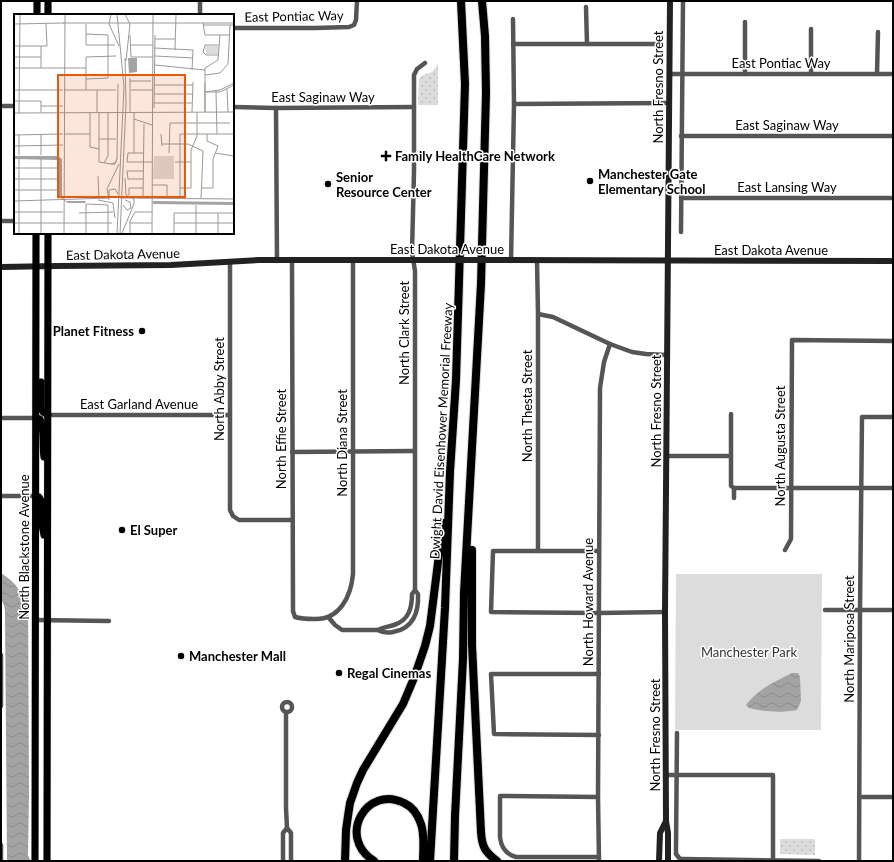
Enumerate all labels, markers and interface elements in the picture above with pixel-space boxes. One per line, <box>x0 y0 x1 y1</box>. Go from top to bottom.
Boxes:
street label: East Pontiac Way <box>244 7 344 25</box>
inset map <box>14 14 234 234</box>
street label: North Fresno Street <box>650 30 666 144</box>
street label: East Pontiac Way <box>731 55 831 71</box>
street label: East Saginaw Way <box>271 89 375 105</box>
street label: East Saginaw Way <box>735 117 839 133</box>
place label: Family HealthCare Network <box>395 148 555 164</box>
marker: Family HealthCare Network <box>380 150 392 162</box>
place label: Manchester Gate Elementary School <box>598 166 706 197</box>
place label: Senior Resource Center <box>336 169 432 200</box>
marker: Manchester Gate Elementary School <box>585 176 595 186</box>
marker: Senior Resource Center <box>323 179 333 189</box>
street label: East Lansing Way <box>737 179 837 195</box>
street label: East Dakota Avenue <box>390 241 504 257</box>
street label: East Dakota Avenue <box>714 242 828 258</box>
street label: East Dakota Avenue <box>66 245 180 263</box>
street label: North Clark Street <box>396 281 412 385</box>
street label: Dwight David Eisenhower Memorial Freeway <box>426 302 456 560</box>
place label: Planet Fitness <box>53 323 134 339</box>
marker: Planet Fitness <box>137 326 147 336</box>
street label: North Abby Street <box>211 337 227 441</box>
street label: North Thesta Street <box>519 349 535 462</box>
street label: North Fresno Street <box>648 354 664 468</box>
street label: North Augusta Street <box>772 385 788 506</box>
street label: North Effie Street <box>273 389 289 489</box>
street label: North Diana Street <box>334 389 350 497</box>
street label: East Garland Avenue <box>80 396 198 412</box>
street label: North Blackstone Avenue <box>16 474 32 620</box>
place label: El Super <box>130 522 178 538</box>
marker: El Super <box>117 525 127 535</box>
street label: North Howard Avenue <box>580 538 596 666</box>
street label: North Mariposa Street <box>841 575 857 703</box>
park label: Manchester Park <box>701 644 797 660</box>
place label: Manchester Mall <box>189 648 286 664</box>
marker: Manchester Mall <box>176 651 186 661</box>
place label: Regal Cinemas <box>347 665 431 681</box>
marker: Regal Cinemas <box>334 668 344 678</box>
street label: North Fresno Street <box>647 678 663 792</box>

